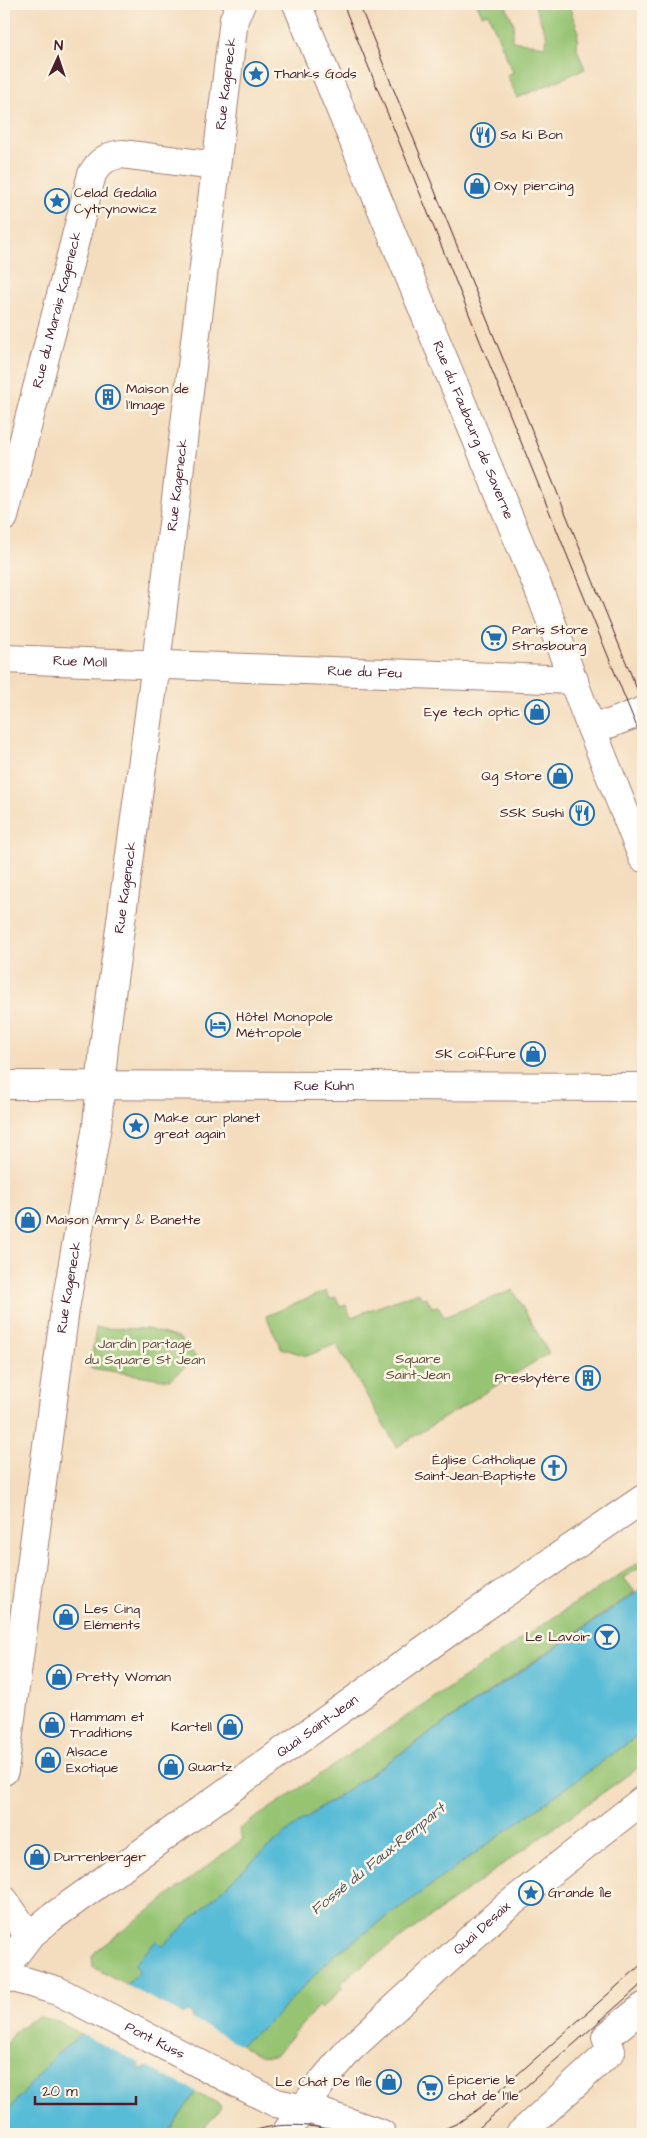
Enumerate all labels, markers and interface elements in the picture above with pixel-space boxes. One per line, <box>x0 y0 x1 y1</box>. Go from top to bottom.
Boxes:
north arrow <box>32 32 82 82</box>
text: N <box>54 36 64 56</box>
street label: Rue Kageneck <box>211 36 242 131</box>
place icon: Thanks Gods <box>243 61 269 87</box>
place label: Thanks Gods <box>274 64 357 84</box>
restaurant icon: Sa Ki Bon <box>470 122 496 148</box>
place label: Sa Ki Bon <box>500 125 563 145</box>
shop icon: Oxy piercing <box>464 173 490 199</box>
place label: Oxy piercing <box>494 176 574 196</box>
place label: Celad Gedalia Cytrynowicz <box>74 183 157 219</box>
place icon: Celad Gedalia Cytrynowicz <box>44 188 70 214</box>
street label: Rue du Marais Kageneck <box>27 229 87 390</box>
street label: Rue du Faubourg de Saverne <box>427 338 519 523</box>
place label: Maison de l'Image <box>126 379 190 415</box>
building icon: Maison de l'Image <box>95 384 121 410</box>
street label: Rue Kageneck <box>162 437 193 532</box>
place label: Paris Store Strasbourg <box>512 620 589 656</box>
supermarket icon: Paris Store Strasbourg <box>481 625 507 651</box>
street label: Rue Moll <box>53 651 107 673</box>
street label: Rue du Feu <box>327 661 402 684</box>
shop icon: Eye tech optic <box>524 699 550 725</box>
place label: Eye tech optic <box>424 702 520 722</box>
shop icon: Qg Store <box>547 763 573 789</box>
place label: Qg Store <box>481 766 542 786</box>
restaurant icon: SSK Sushi <box>569 800 595 826</box>
place label: SSK Sushi <box>500 803 564 823</box>
street label: Rue Kageneck <box>109 840 142 935</box>
place label: Hôtel Monopole Métropole <box>236 1007 334 1043</box>
hotel icon: Hôtel Monopole Métropole <box>205 1012 231 1038</box>
shop icon: SK coiffure <box>520 1041 546 1067</box>
place label: SK coiffure <box>435 1044 516 1064</box>
street label: Rue Kuhn <box>294 1076 354 1096</box>
place label: Make our planet great again <box>154 1108 260 1144</box>
place icon: Make our planet great again <box>123 1113 149 1139</box>
shop icon: Maison Amry & Banette <box>15 1207 41 1233</box>
place label: Maison Amry & Banette <box>46 1210 201 1230</box>
street label: Rue Kageneck <box>52 1240 87 1334</box>
park label: Jardin partagé du Square St Jean <box>85 1334 205 1370</box>
park label: Square Saint-Jean <box>386 1349 450 1385</box>
building icon: Presbytère <box>575 1365 601 1391</box>
place label: Presbytère <box>495 1368 570 1388</box>
place label: Église Catholique Saint-Jean-Baptiste <box>414 1450 536 1486</box>
church icon: Église Catholique Saint-Jean-Baptiste <box>541 1455 567 1481</box>
place label: Les Cinq Eléments <box>84 1599 140 1635</box>
shop icon: Les Cinq Eléments <box>53 1604 79 1630</box>
bar icon: Le Lavoir <box>594 1624 620 1650</box>
place label: Le Lavoir <box>525 1627 590 1647</box>
shop icon: Pretty Woman <box>46 1664 72 1690</box>
place label: Pretty Woman <box>76 1667 171 1687</box>
street label: Quai Saint-Jean <box>272 1690 362 1763</box>
place label: Hammam et Traditions <box>70 1707 145 1743</box>
shop icon: Hammam et Traditions <box>39 1712 65 1738</box>
shop icon: Kartell <box>217 1714 243 1740</box>
place label: Kartell <box>171 1717 212 1737</box>
place label: Alsace Exotique <box>66 1742 119 1778</box>
shop icon: Alsace Exotique <box>35 1747 61 1773</box>
shop icon: Quartz <box>158 1754 184 1780</box>
place label: Quartz <box>188 1757 233 1777</box>
water label: Fossé du Faux-Rempart <box>306 1797 451 1920</box>
shop icon: Durrenberger <box>24 1844 50 1870</box>
place label: Durrenberger <box>54 1847 146 1867</box>
place icon: Grande Île <box>518 1880 544 1906</box>
place label: Grande Île <box>548 1883 612 1903</box>
street label: Quai Desaix <box>449 1897 515 1960</box>
street label: Pont Kuss <box>121 2017 188 2064</box>
shop icon: Le Chat De l'Île <box>376 2069 402 2095</box>
place label: Épicerie le chat de l'Ile <box>448 2070 519 2106</box>
place label: Le Chat De l'Île <box>275 2072 372 2092</box>
scale bar <box>35 2073 136 2105</box>
supermarket icon: Épicerie le chat de l'Ile <box>417 2075 443 2101</box>
text: 20 m <box>42 2081 78 2102</box>

